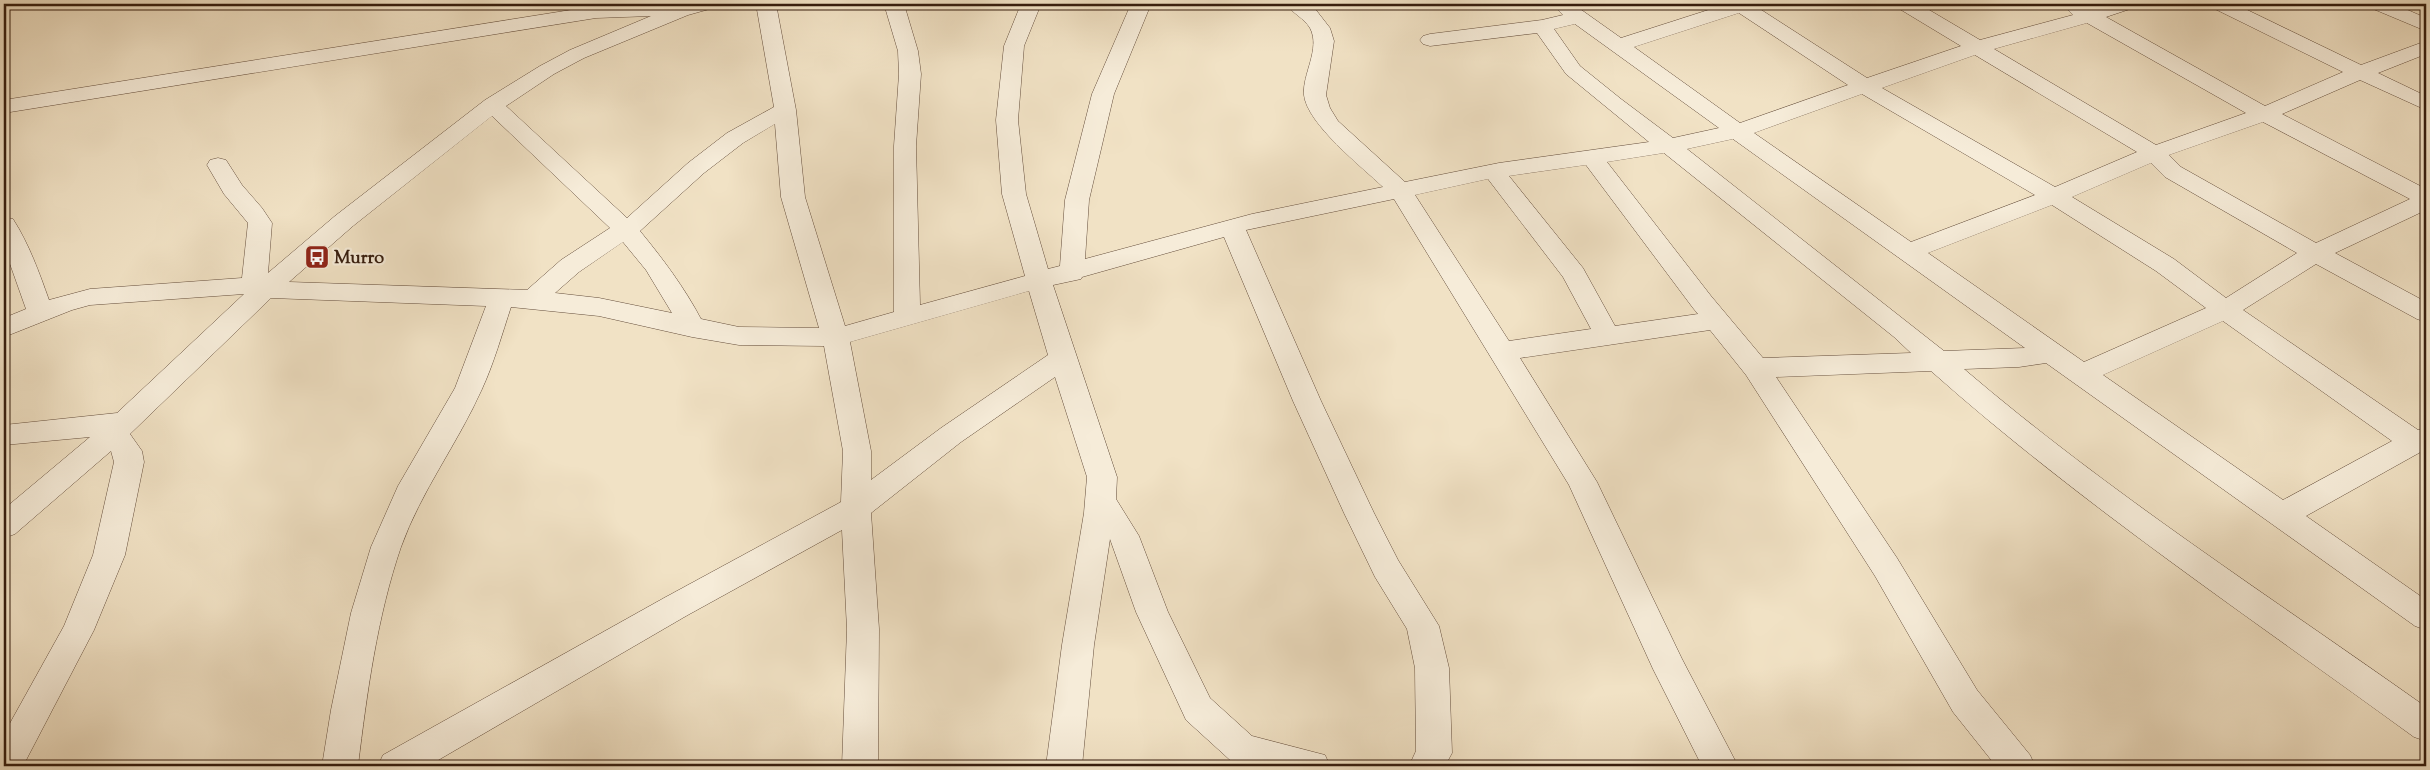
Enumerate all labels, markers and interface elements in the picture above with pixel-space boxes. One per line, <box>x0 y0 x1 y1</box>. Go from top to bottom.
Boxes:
bus stop icon: Murro <box>304 244 330 270</box>
place label: Murro <box>334 246 384 272</box>

